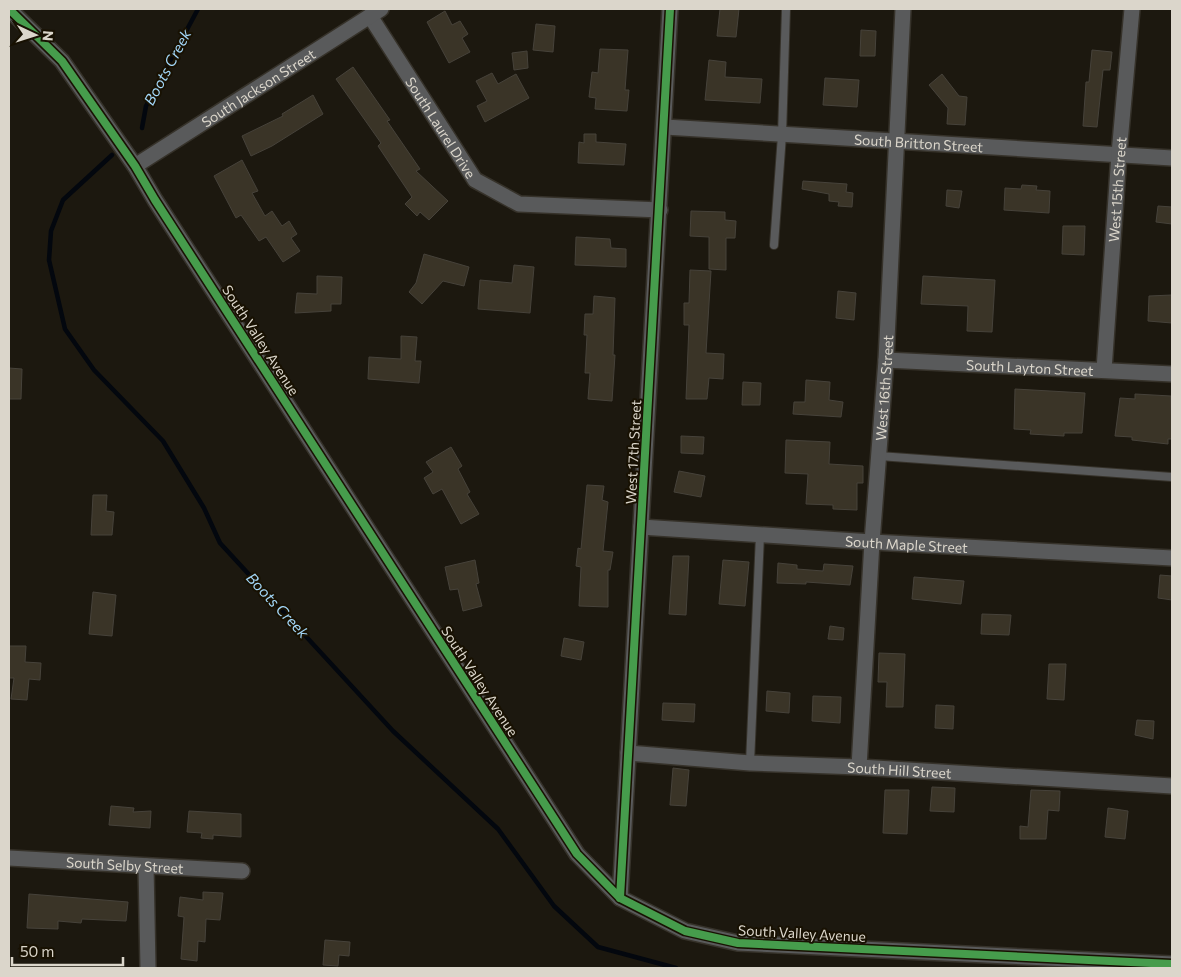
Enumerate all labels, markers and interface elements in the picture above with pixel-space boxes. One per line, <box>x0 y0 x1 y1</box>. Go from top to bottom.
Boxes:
north arrow <box>10 10 60 60</box>
water label: Boots Creek <box>140 25 195 108</box>
text: N <box>40 30 57 42</box>
street label: South Jackson Street <box>198 45 318 130</box>
street label: South Laurel Drive <box>402 73 480 181</box>
street label: South Britton Street <box>854 130 984 155</box>
street label: West 15th Street <box>1104 136 1129 243</box>
street label: South Valley Avenue <box>219 282 303 398</box>
street label: West 16th Street <box>871 334 896 441</box>
street label: South Layton Street <box>966 355 1094 379</box>
street label: West 17th Street <box>622 399 644 505</box>
street label: South Maple Street <box>845 532 969 556</box>
water label: Boots Creek <box>243 568 314 642</box>
street label: South Valley Avenue <box>438 623 522 739</box>
street label: South Hill Street <box>847 758 952 781</box>
street label: South Selby Street <box>66 853 184 876</box>
street label: South Valley Avenue <box>738 921 866 945</box>
scale bar <box>12 934 124 966</box>
text: 50 m <box>20 942 54 960</box>

